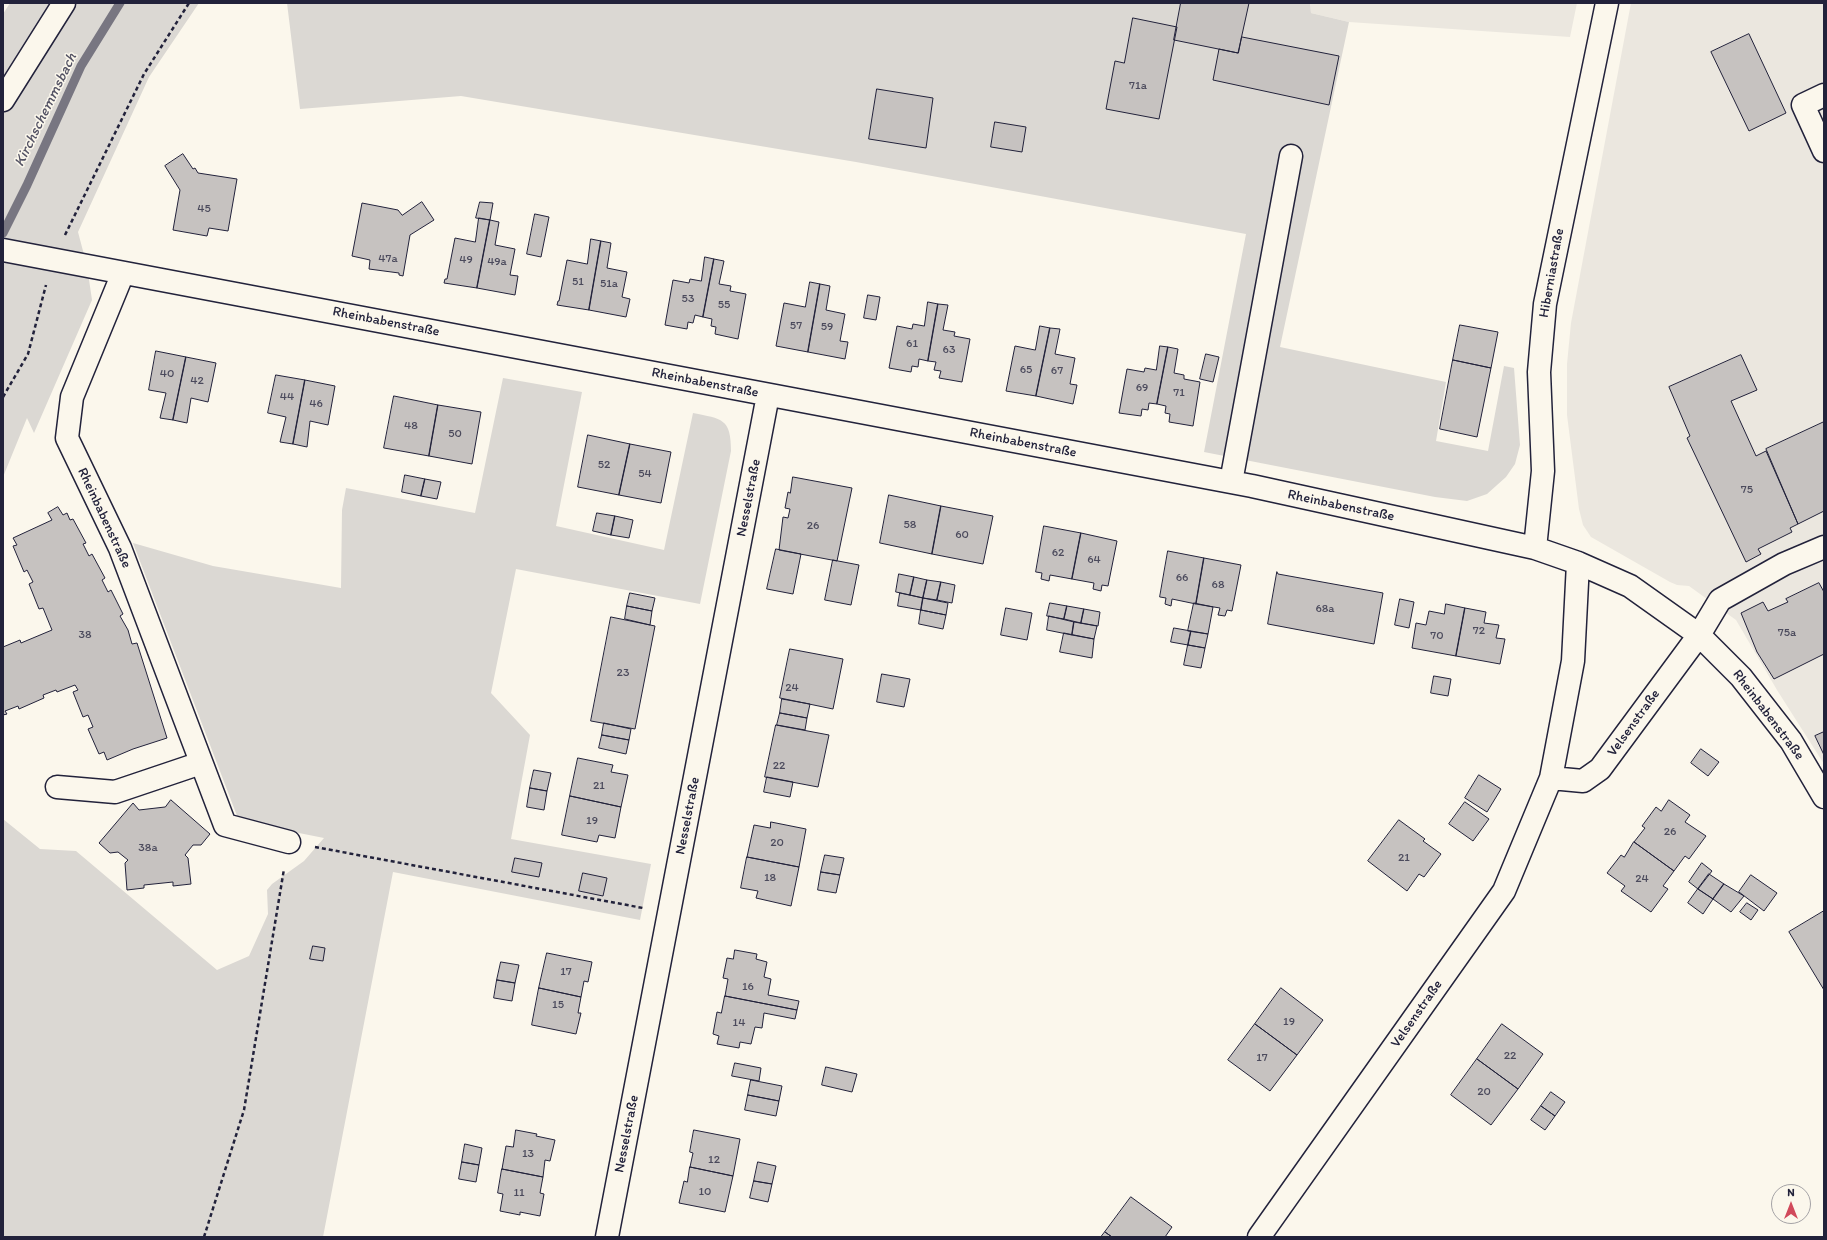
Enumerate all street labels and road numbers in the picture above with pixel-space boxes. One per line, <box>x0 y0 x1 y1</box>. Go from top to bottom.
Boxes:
street label: Hiberniastraße <box>1536 227 1568 319</box>
street label: Rheinbabenstraße <box>331 303 441 341</box>
street label: Rheinbabenstraße <box>650 364 760 402</box>
street label: Rheinbabenstraße <box>968 424 1078 462</box>
street label: Nesselstraße <box>733 458 765 538</box>
street label: Rheinbabenstraße <box>73 465 135 571</box>
street label: Rheinbabenstraße <box>1286 486 1396 526</box>
street label: Rheinbabenstraße <box>1729 667 1807 763</box>
street label: Velsenstraße <box>1604 686 1664 760</box>
street label: Nesselstraße <box>672 776 704 856</box>
street label: Velsenstraße <box>1388 977 1446 1051</box>
street label: Nesselstraße <box>611 1094 643 1174</box>

